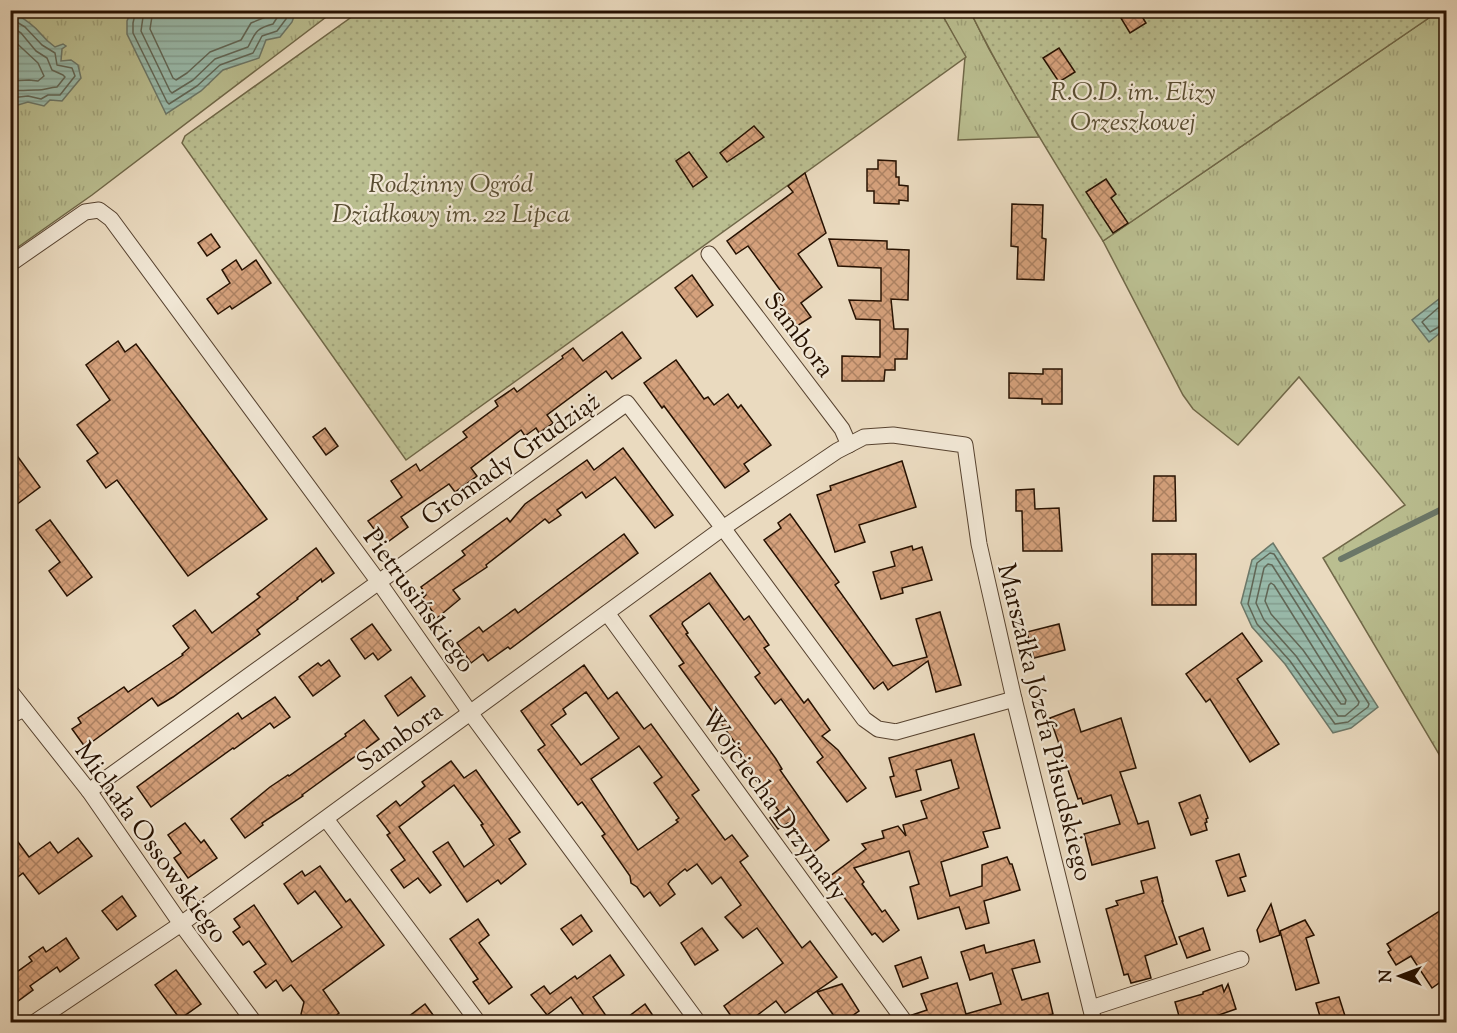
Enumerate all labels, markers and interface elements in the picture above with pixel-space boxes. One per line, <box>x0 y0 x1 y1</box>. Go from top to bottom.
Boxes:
park label: R.O.D. im. Elizy Orzeszkowej <box>1050 75 1216 142</box>
park label: Rodzinny Ogród Działkowy im. 22 Lipca <box>332 167 570 234</box>
street label: Sambora <box>753 285 843 386</box>
street label: Gromady Grudziąż <box>414 384 609 536</box>
street label: Pietrusińskiego <box>353 522 483 681</box>
street label: Marszałka Józefa Piłsudskiego <box>986 560 1101 885</box>
street label: Sambora <box>350 694 451 782</box>
street label: Wojciecha Drzymały <box>690 702 856 909</box>
street label: Michała Ossowskiego <box>64 735 236 952</box>
north arrow <box>1370 946 1430 1006</box>
text: N <box>1376 969 1399 982</box>

